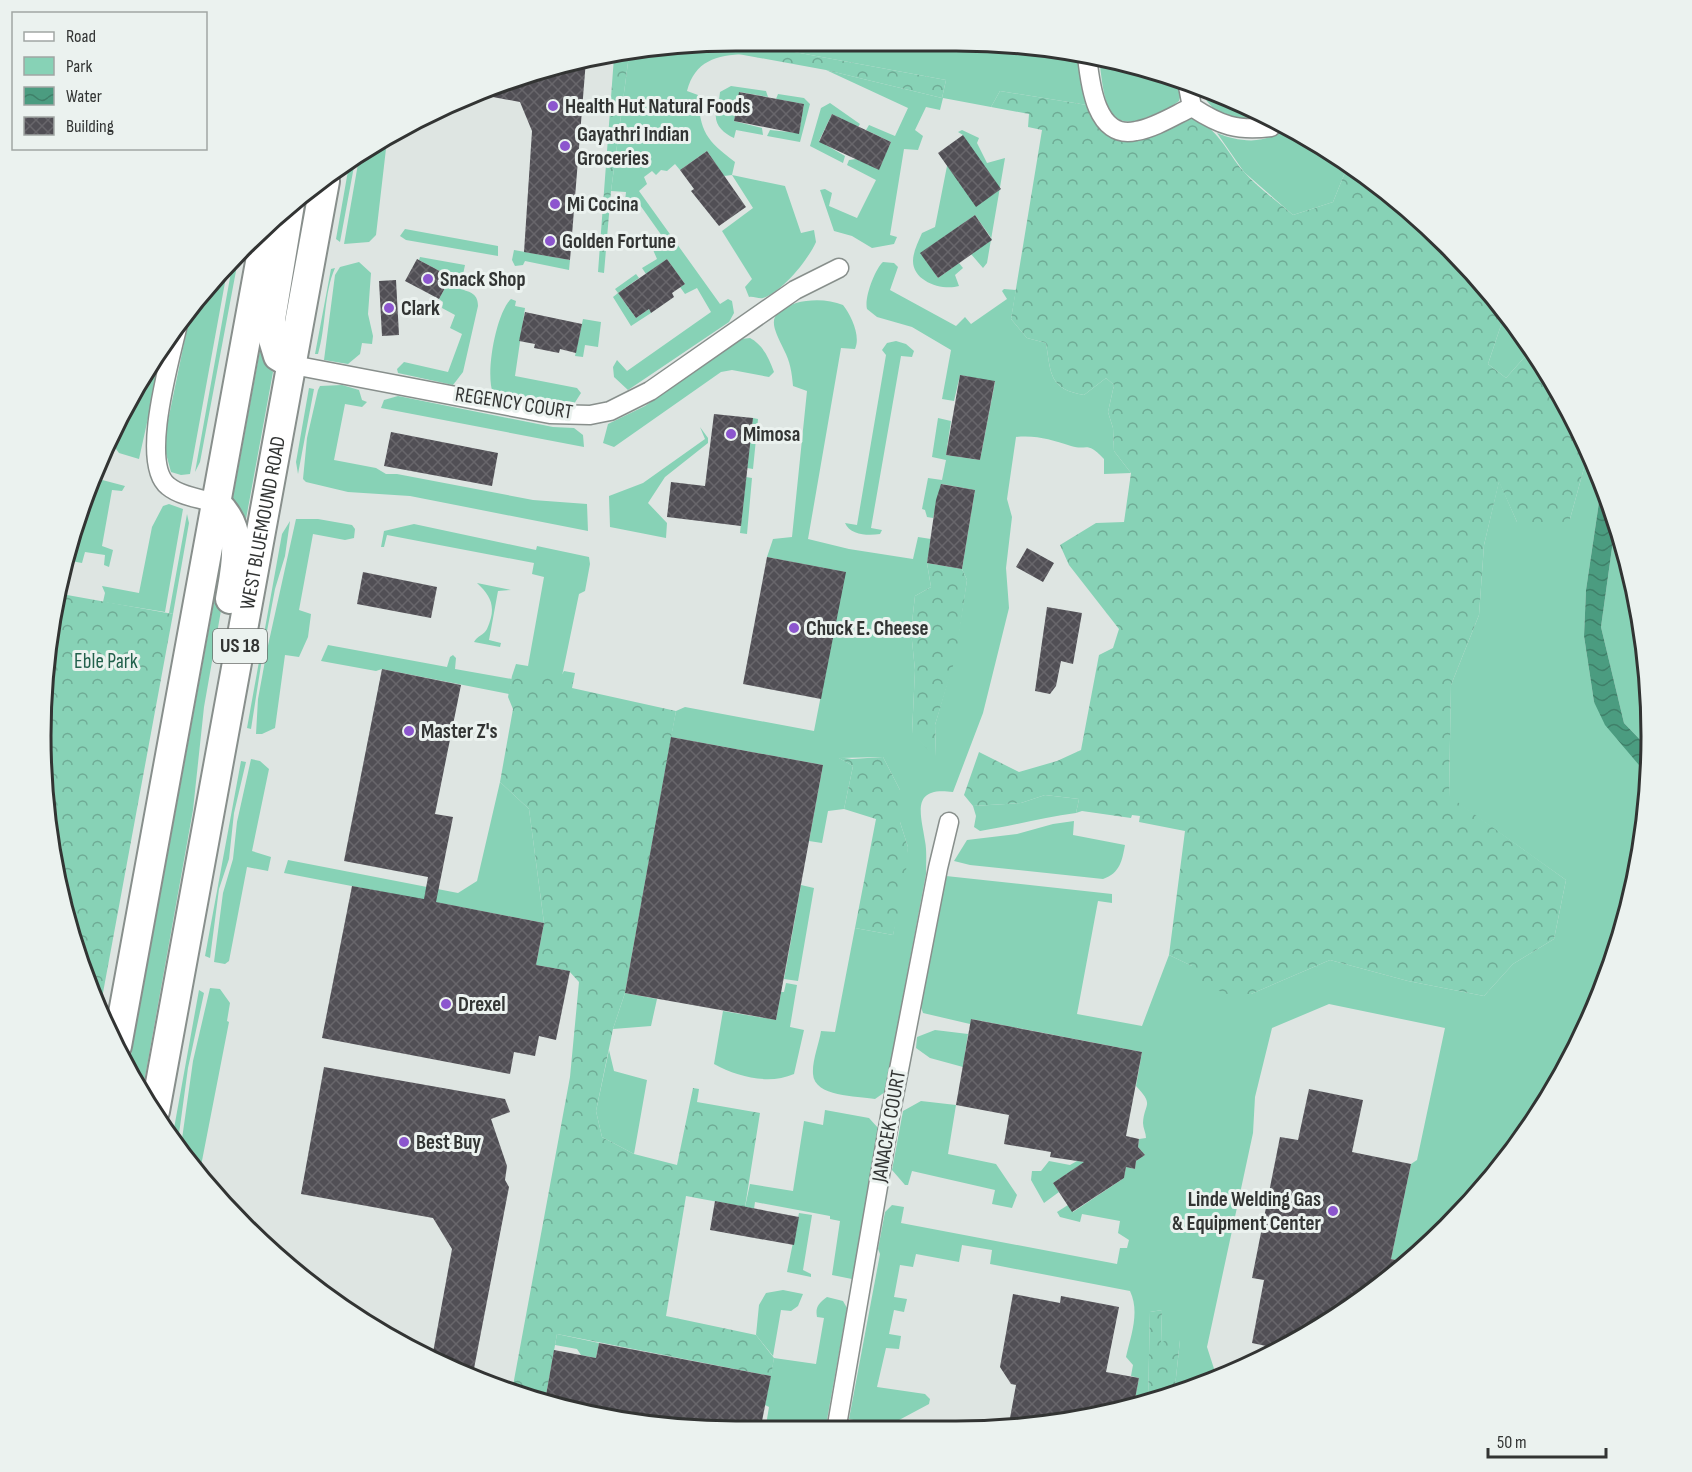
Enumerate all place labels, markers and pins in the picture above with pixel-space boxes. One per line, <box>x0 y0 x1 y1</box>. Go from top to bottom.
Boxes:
place label: Health Hut Natural Foods <box>565 94 750 119</box>
marker: Health Hut Natural Foods <box>546 99 560 113</box>
place label: Gayathri Indian Groceries <box>577 122 689 171</box>
marker: Gayathri Indian Groceries <box>558 139 572 153</box>
place label: Mi Cocina <box>567 192 639 217</box>
marker: Mi Cocina <box>548 197 562 211</box>
place label: Golden Fortune <box>562 229 676 254</box>
marker: Golden Fortune <box>543 234 557 248</box>
place label: Snack Shop <box>440 267 526 292</box>
marker: Snack Shop <box>421 272 435 286</box>
place label: Clark <box>401 296 440 321</box>
marker: Clark <box>382 301 396 315</box>
place label: Mimosa <box>743 422 800 447</box>
marker: Mimosa <box>724 427 738 441</box>
place label: Chuck E. Cheese <box>806 616 929 641</box>
marker: Chuck E. Cheese <box>787 621 801 635</box>
place label: Master Z's <box>421 719 498 744</box>
marker: Master Z's <box>402 724 416 738</box>
place label: Drexel <box>458 992 506 1017</box>
marker: Drexel <box>439 997 453 1011</box>
place label: Best Buy <box>416 1130 481 1155</box>
marker: Best Buy <box>397 1135 411 1149</box>
place label: Linde Welding Gas & Equipment Center <box>1172 1187 1321 1236</box>
marker: Linde Welding Gas & Equipment Center <box>1326 1204 1340 1218</box>

